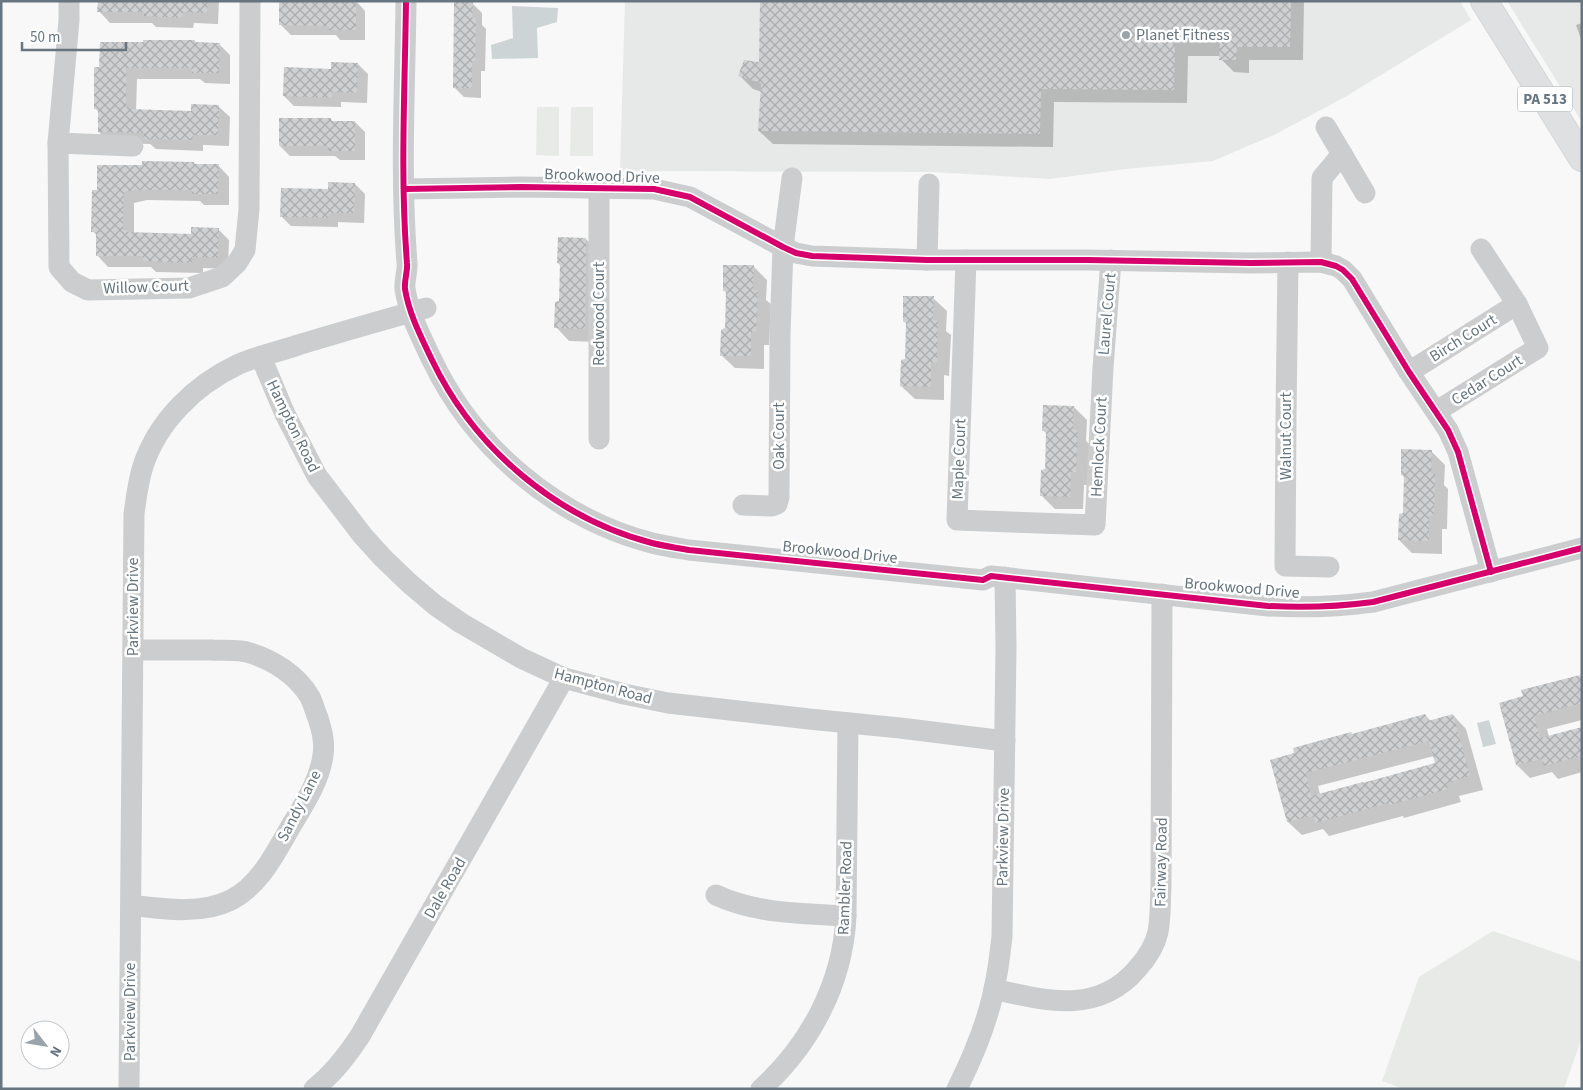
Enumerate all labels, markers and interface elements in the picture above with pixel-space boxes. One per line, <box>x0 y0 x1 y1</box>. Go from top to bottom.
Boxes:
scale bar <box>22 20 126 52</box>
place label: Planet Fitness <box>1136 24 1230 46</box>
text: 50 m <box>30 27 60 48</box>
marker: Planet Fitness <box>1120 29 1132 41</box>
road number: PA 513 <box>1518 86 1572 112</box>
street label: Brookwood Drive <box>544 163 660 189</box>
street label: Redwood Court <box>588 261 610 366</box>
street label: Laurel Court <box>1092 271 1122 356</box>
street label: Willow Court <box>103 274 190 299</box>
street label: Birch Court <box>1425 308 1501 367</box>
street label: Cedar Court <box>1447 349 1527 411</box>
street label: Hampton Road <box>261 376 325 476</box>
street label: Walnut Court <box>1275 391 1297 480</box>
street label: Hemlock Court <box>1085 396 1113 498</box>
street label: Oak Court <box>768 402 790 470</box>
street label: Maple Court <box>947 417 971 500</box>
street label: Brookwood Drive <box>781 535 899 569</box>
street label: Parkview Drive <box>122 558 144 656</box>
street label: Brookwood Drive <box>1183 572 1301 604</box>
street label: Hampton Road <box>552 662 654 710</box>
street label: Sandy Lane <box>272 766 326 845</box>
street label: Parkview Drive <box>991 787 1015 887</box>
street label: Fairway Road <box>1149 817 1173 907</box>
street label: Rambler Road <box>832 840 858 936</box>
street label: Dale Road <box>419 853 471 923</box>
street label: Parkview Drive <box>119 963 141 1061</box>
north arrow <box>20 1020 70 1070</box>
text: N <box>44 1042 66 1060</box>

